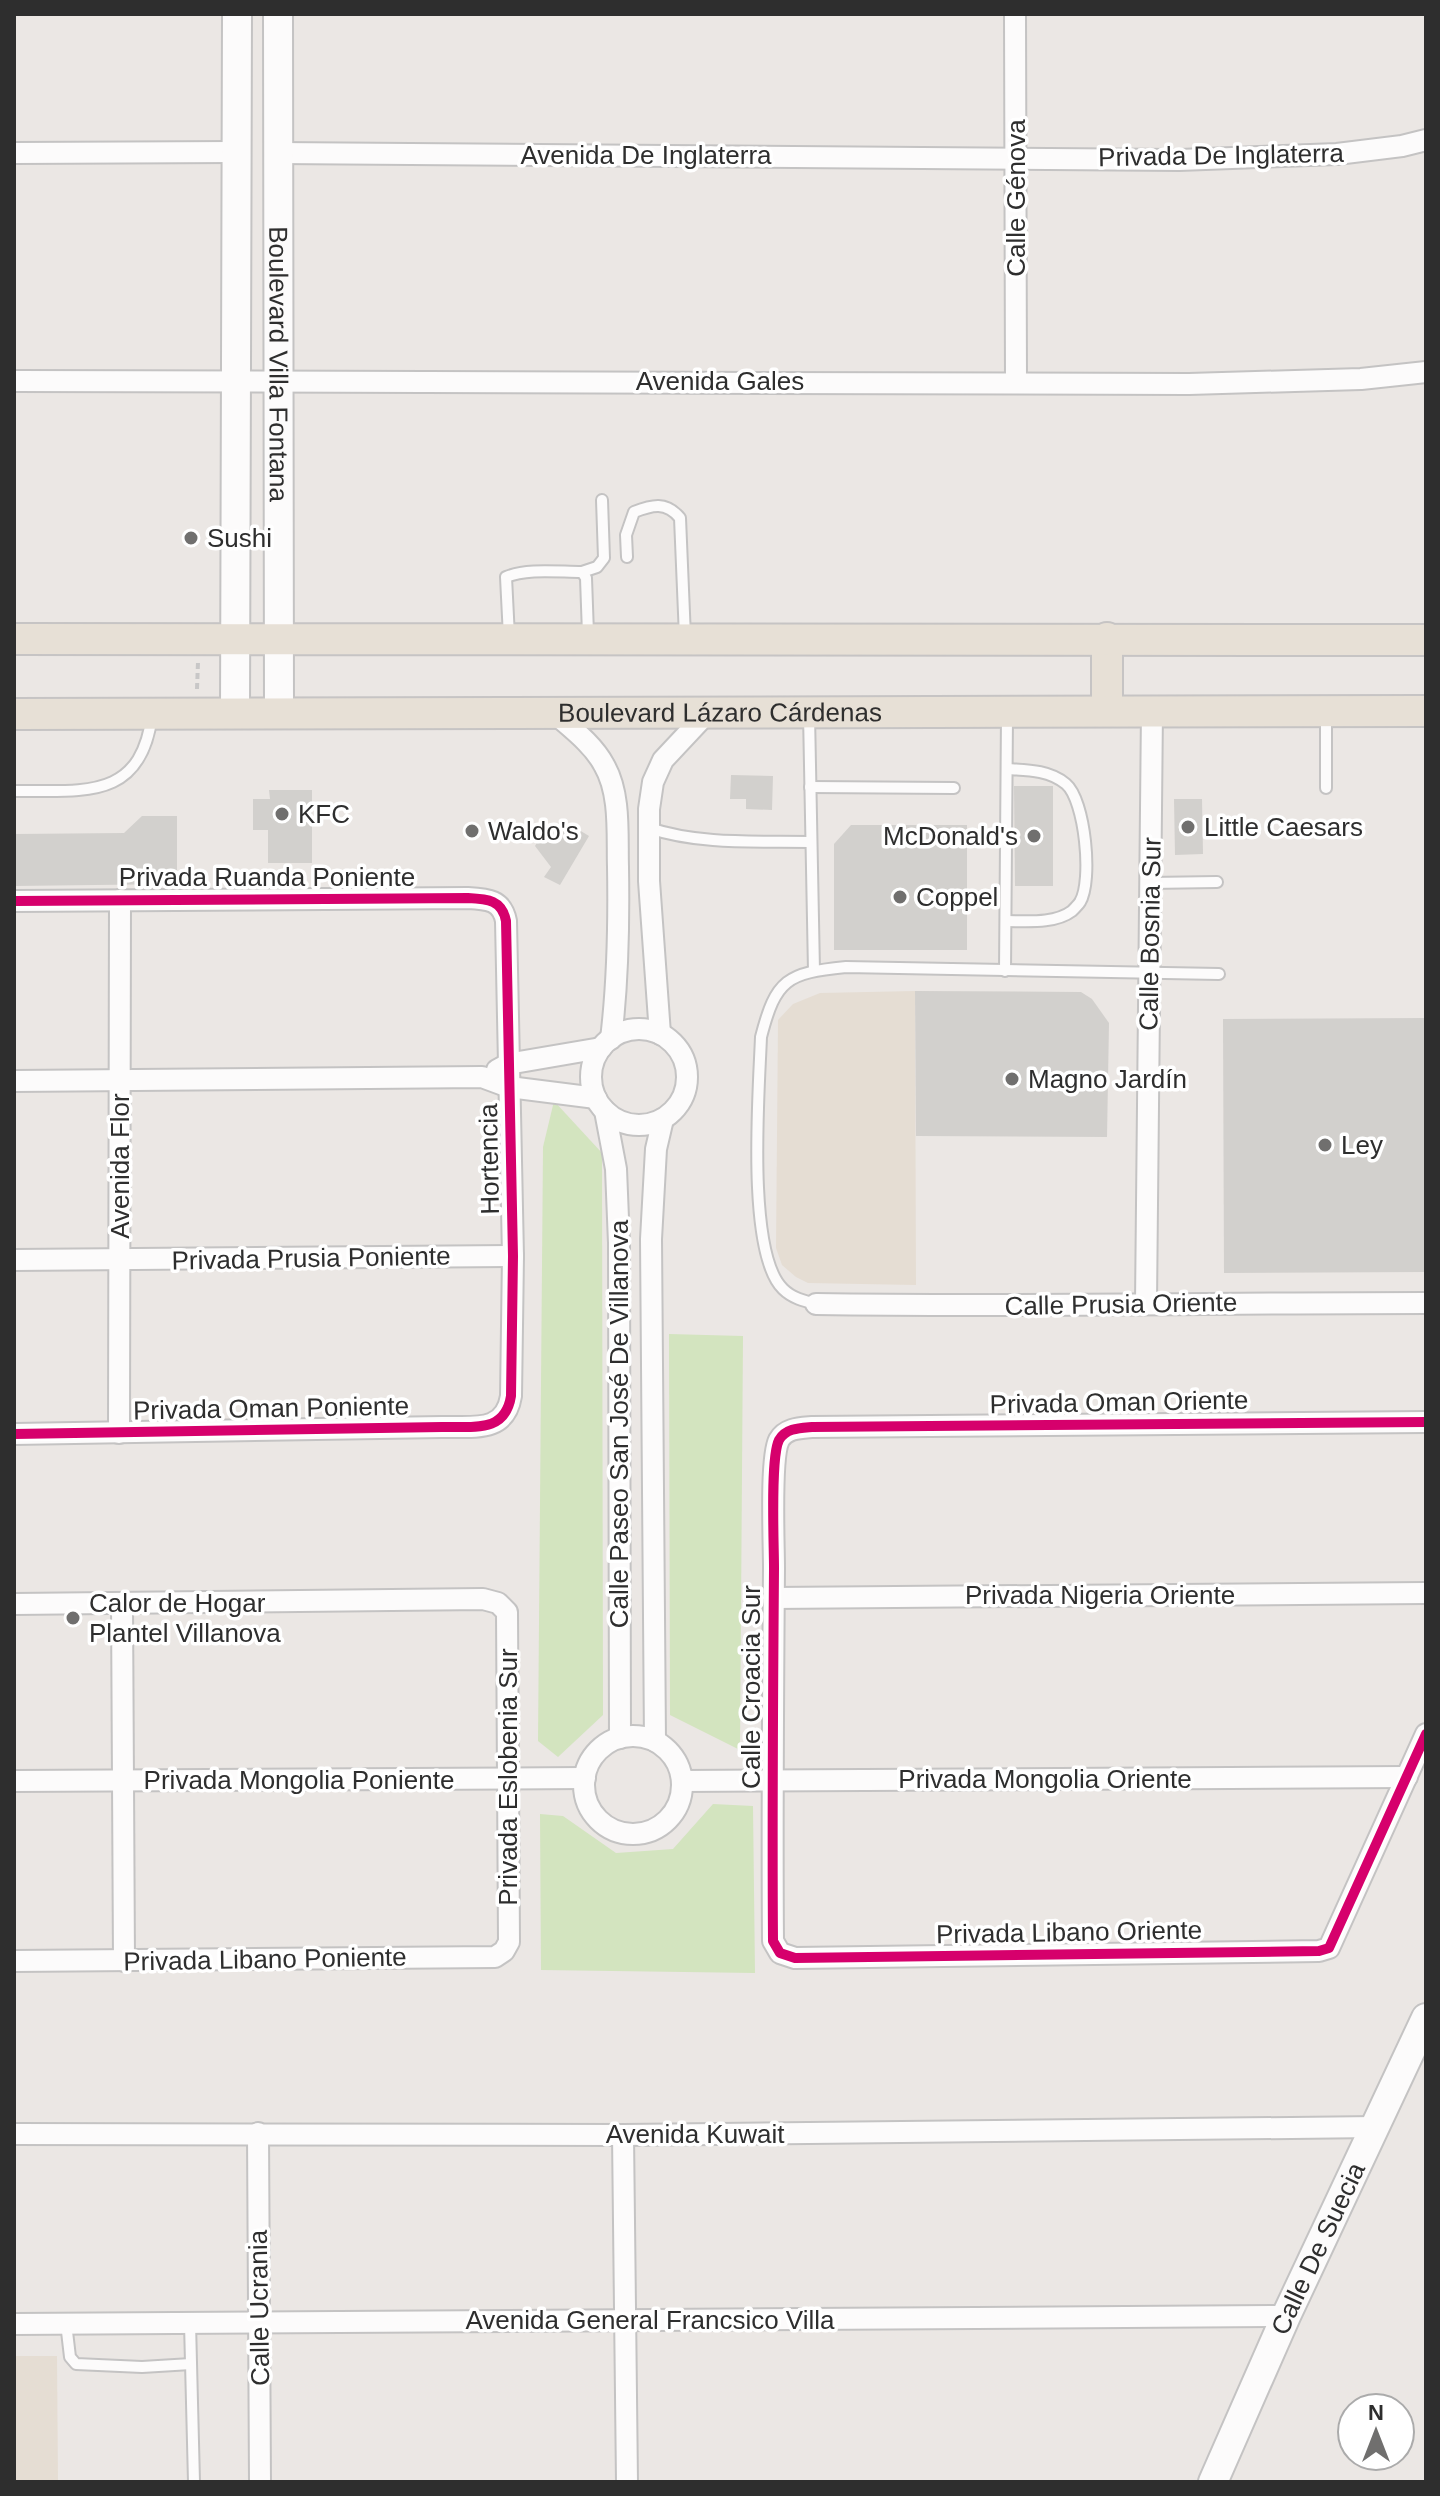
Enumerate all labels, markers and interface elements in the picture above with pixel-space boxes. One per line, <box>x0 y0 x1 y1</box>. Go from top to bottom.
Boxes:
street label: Calle Génova <box>1001 119 1031 277</box>
street label: Privada De Inglaterra <box>1098 138 1345 172</box>
street label: Avenida De Inglaterra <box>520 140 772 170</box>
street label: Boulevard Villa Fontana <box>263 226 294 502</box>
street label: Avenida Gales <box>636 366 804 396</box>
place label: Sushi <box>207 523 272 553</box>
marker: Sushi <box>182 529 200 547</box>
street label: Boulevard Lázaro Cárdenas <box>558 697 882 728</box>
place label: KFC <box>298 799 350 829</box>
marker: KFC <box>273 805 291 823</box>
place label: Little Caesars <box>1204 812 1363 842</box>
place label: Waldo's <box>488 816 579 846</box>
marker: Little Caesars <box>1179 818 1197 836</box>
place label: McDonald's <box>883 821 1018 851</box>
marker: Waldo's <box>463 822 481 840</box>
marker: McDonald's <box>1025 827 1043 845</box>
street label: Calle Bosnia Sur <box>1133 837 1167 1031</box>
street label: Privada Ruanda Poniente <box>119 862 415 892</box>
place label: Coppel <box>916 882 998 912</box>
marker: Coppel <box>891 888 909 906</box>
place label: Magno Jardín <box>1028 1064 1187 1094</box>
marker: Magno Jardín <box>1003 1070 1021 1088</box>
street label: Avenida Flor <box>105 1093 135 1239</box>
street label: Hortencia <box>473 1103 505 1215</box>
place label: Ley <box>1341 1130 1383 1160</box>
marker: Ley <box>1316 1136 1334 1154</box>
street label: Calle Paseo San José De Villanova <box>604 1219 634 1628</box>
street label: Privada Prusia Poniente <box>171 1241 451 1275</box>
street label: Calle Prusia Oriente <box>1004 1287 1238 1321</box>
street label: Privada Oman Oriente <box>989 1385 1249 1419</box>
street label: Privada Oman Poniente <box>133 1391 409 1425</box>
street label: Privada Nigeria Oriente <box>965 1580 1235 1610</box>
street label: Calle Croacia Sur <box>736 1585 766 1789</box>
place label: Calor de Hogar Plantel Villanova <box>89 1588 281 1648</box>
marker: Calor de Hogar Plantel Villanova <box>64 1609 82 1627</box>
street label: Privada Eslobenia Sur <box>493 1648 523 1906</box>
street label: Privada Mongolia Oriente <box>898 1764 1192 1794</box>
street label: Privada Mongolia Poniente <box>144 1765 454 1795</box>
street label: Privada Libano Oriente <box>936 1915 1202 1949</box>
street label: Privada Libano Poniente <box>123 1942 407 1976</box>
street label: Avenida Kuwait <box>606 2119 785 2149</box>
street label: Calle De Suecia <box>1265 2157 1371 2339</box>
street label: Calle Ucrania <box>243 2229 275 2386</box>
street label: Avenida General Francsico Villa <box>465 2305 835 2335</box>
north arrow <box>1336 2392 1416 2472</box>
text: N <box>1368 2400 1384 2425</box>

